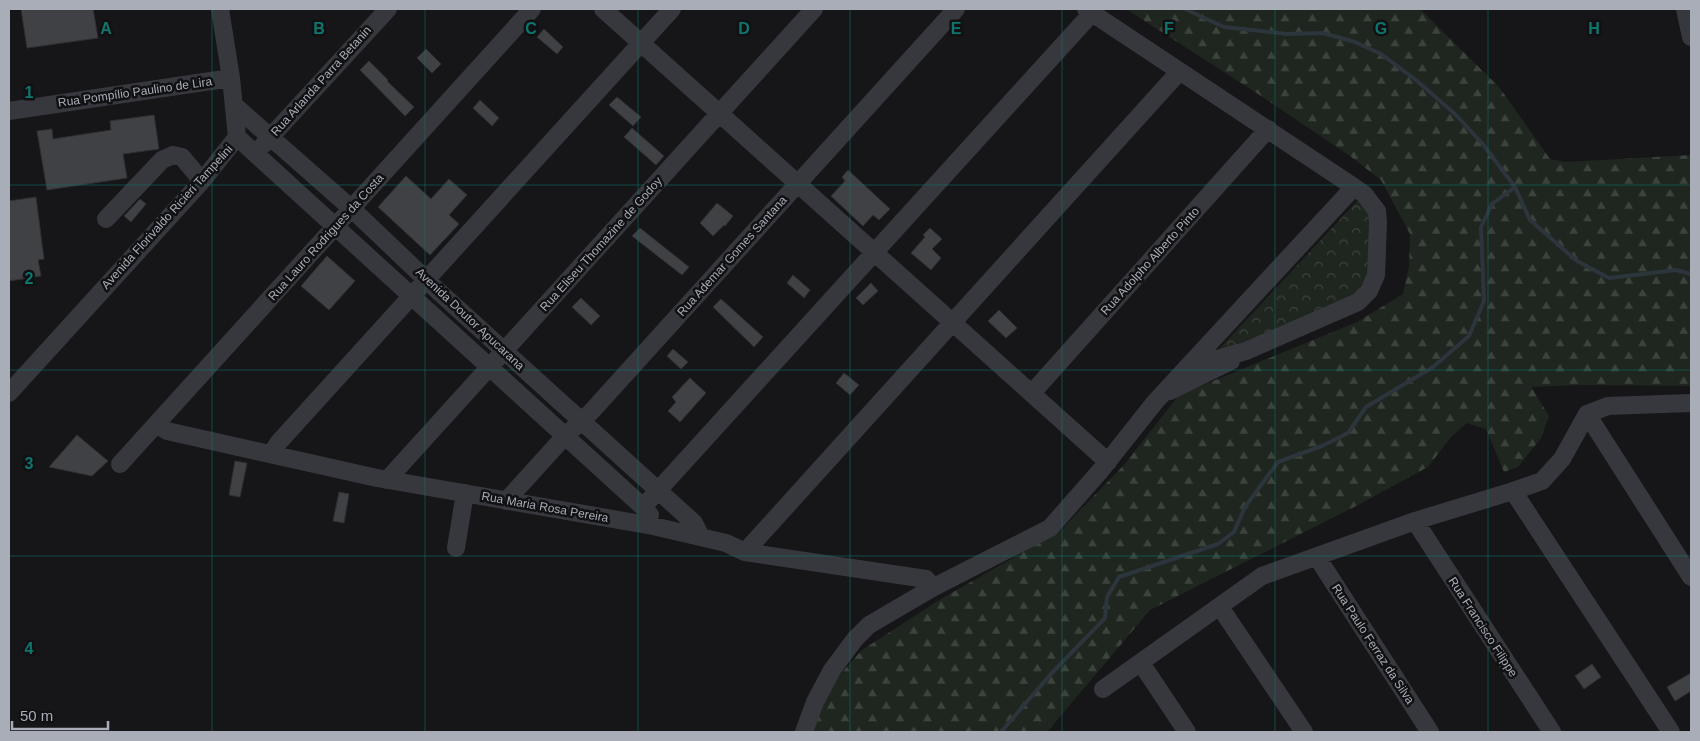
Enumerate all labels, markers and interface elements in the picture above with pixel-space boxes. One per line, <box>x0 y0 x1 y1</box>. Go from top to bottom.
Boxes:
text: A <box>100 20 112 37</box>
text: C <box>525 20 537 37</box>
text: D <box>738 20 750 37</box>
text: E <box>951 20 962 37</box>
text: F <box>1164 20 1174 37</box>
text: G <box>1375 20 1387 37</box>
text: H <box>1588 20 1600 37</box>
street label: Rua Arlanda Parra Betanin <box>268 23 374 139</box>
street label: Rua Pompílio Paulino de Lira <box>57 74 213 110</box>
text: 1 <box>25 84 34 101</box>
street label: Avenida Florivaldo Ricieri Tampelini <box>99 142 235 292</box>
street label: Rua Lauro Rodrigues da Costa <box>265 171 387 303</box>
street label: Rua Eliseu Thomazine de Godoy <box>537 174 665 314</box>
street label: Rua Ademar Gomes Santana <box>674 193 790 319</box>
street label: Rua Adolpho Alberto Pinto <box>1098 204 1202 318</box>
street label: Avenida Doutor Apucarana <box>413 265 527 373</box>
text: 2 <box>25 270 34 287</box>
text: 3 <box>25 455 34 472</box>
street label: Rua Maria Rosa Pereira <box>480 489 610 525</box>
street label: Rua Francisco Filippe <box>1446 575 1521 680</box>
street label: Rua Paulo Ferraz da Silva <box>1329 581 1417 707</box>
text: 4 <box>25 640 34 657</box>
scale bar <box>12 698 109 730</box>
text: 50 m <box>20 707 53 724</box>

